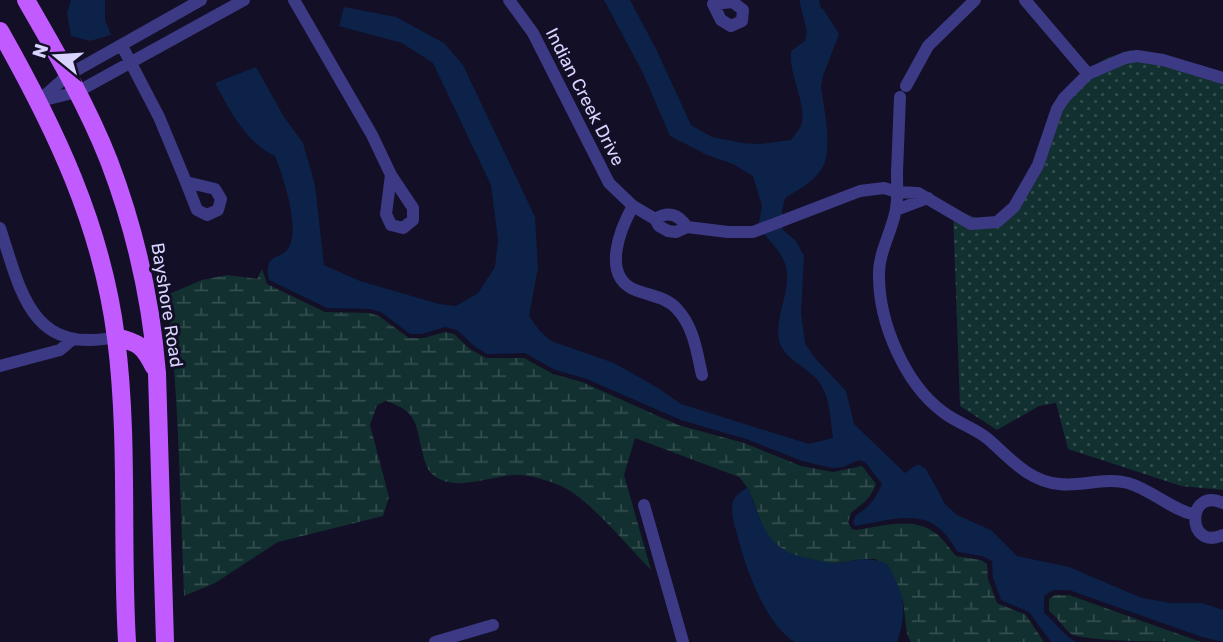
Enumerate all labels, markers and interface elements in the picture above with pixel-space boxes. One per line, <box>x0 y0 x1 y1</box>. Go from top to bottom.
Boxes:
north arrow <box>21 21 91 91</box>
street label: Indian Creek Drive <box>541 24 629 170</box>
text: N <box>27 41 53 61</box>
street label: Bayshore Road <box>146 241 188 369</box>

